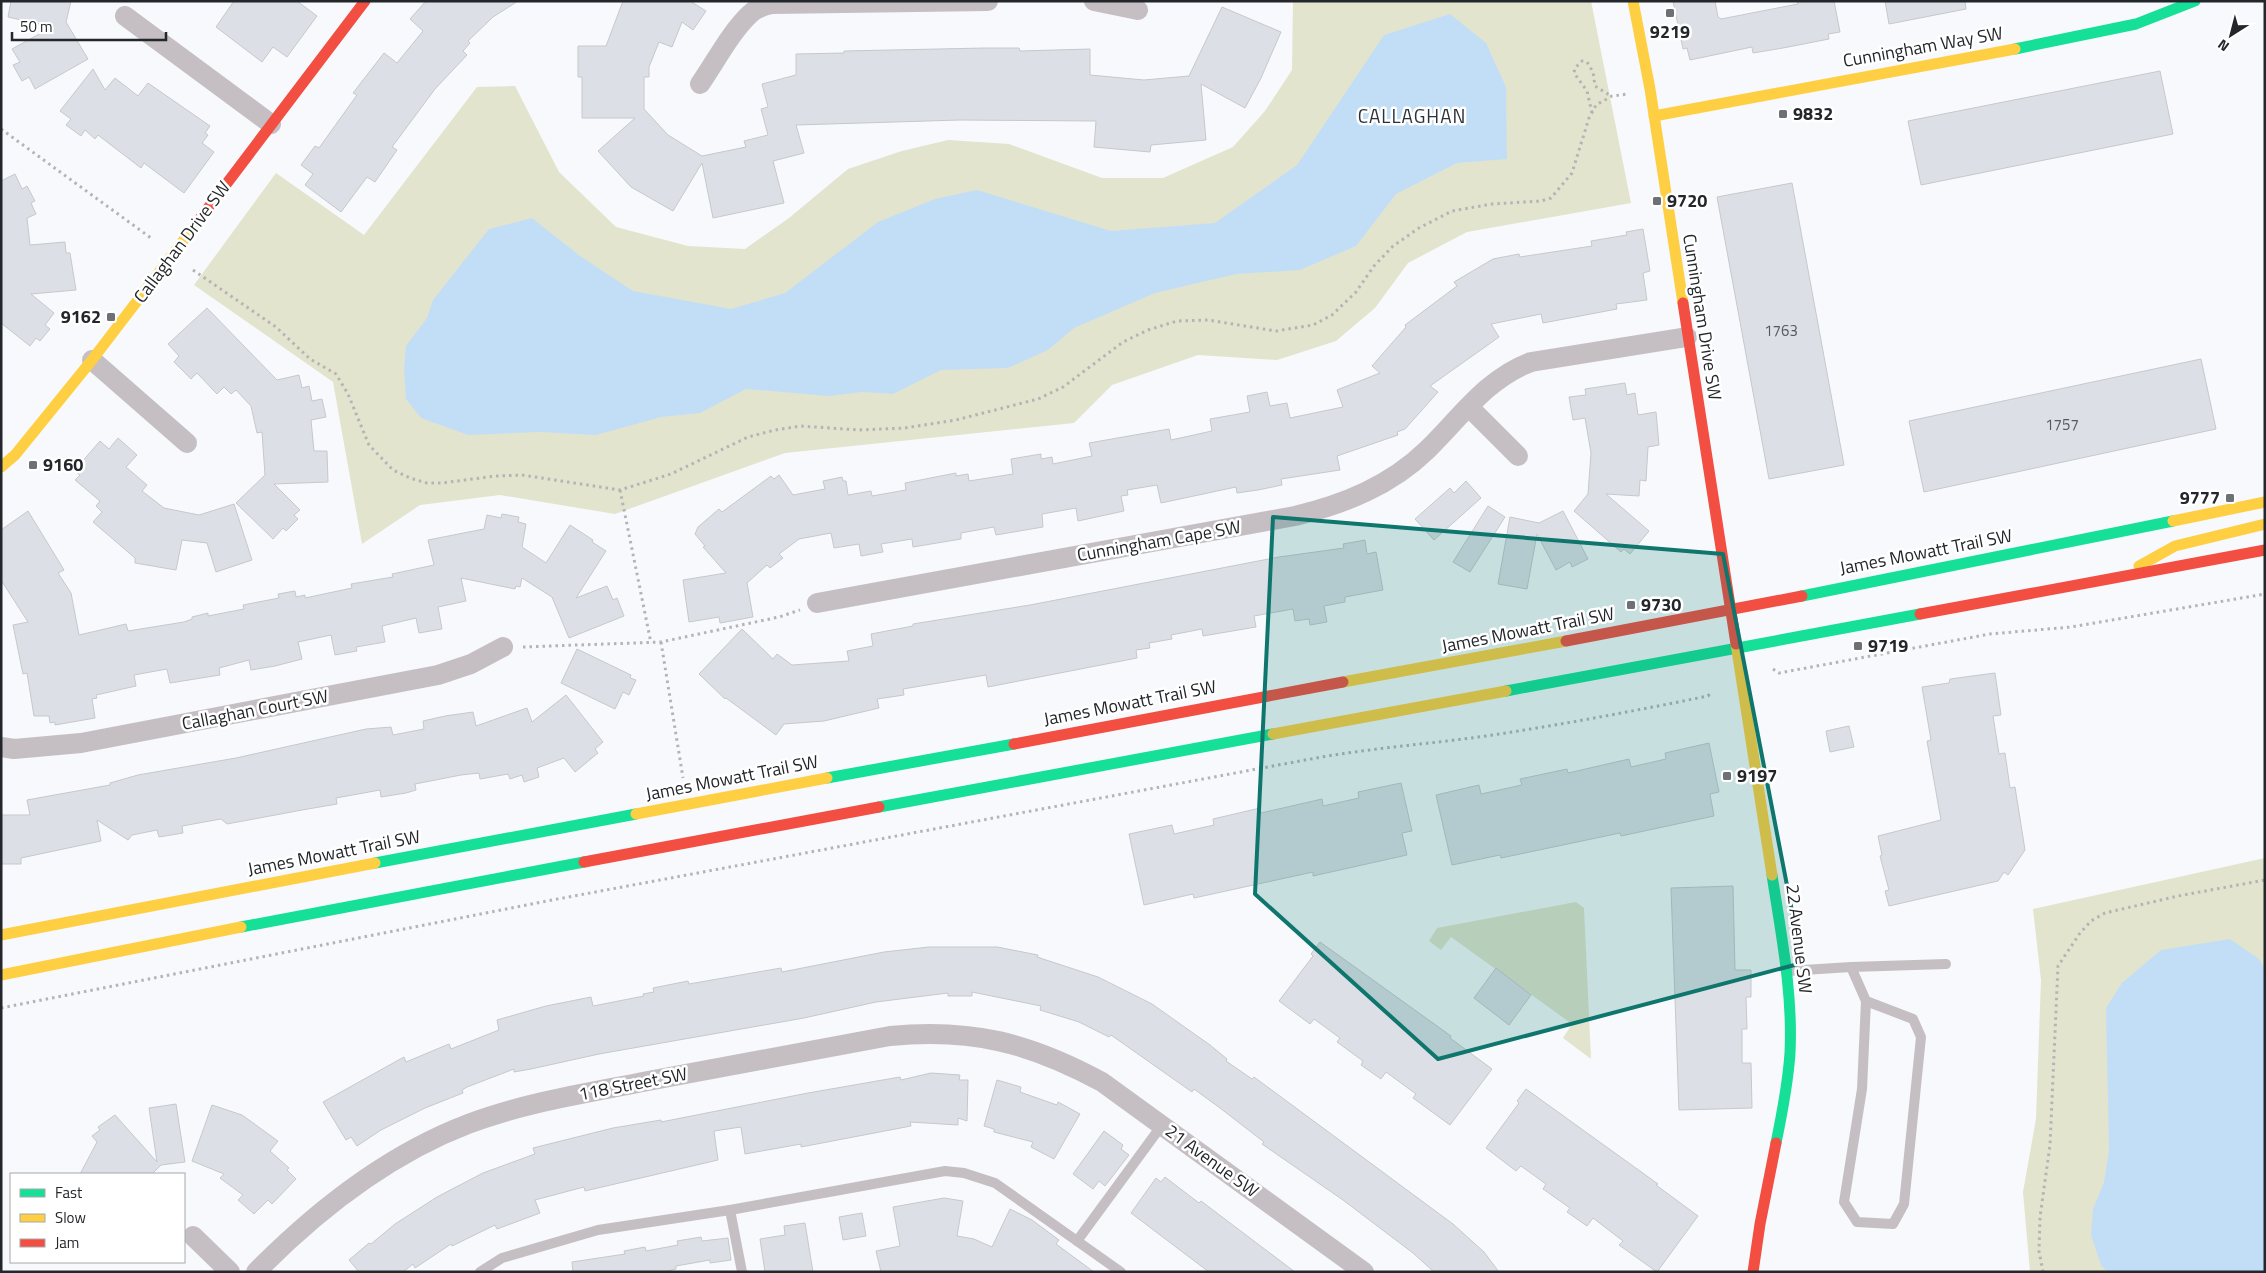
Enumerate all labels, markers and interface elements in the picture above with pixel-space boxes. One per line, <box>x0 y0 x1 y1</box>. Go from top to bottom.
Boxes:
marker: 9219 <box>1664 7 1676 19</box>
scale bar <box>12 10 166 42</box>
north arrow <box>2206 10 2256 60</box>
text: 50 m <box>20 15 53 38</box>
place label: 9219 <box>1650 18 1690 45</box>
street label: Cunningham Way SW <box>1841 19 2005 74</box>
text: N <box>2213 35 2233 57</box>
place label: 9832 <box>1793 100 1833 127</box>
district label: CALLAGHAN <box>1358 101 1466 130</box>
marker: 9832 <box>1777 108 1789 120</box>
street label: Callaghan Drive SW <box>127 175 237 308</box>
place label: 9720 <box>1667 187 1707 214</box>
marker: 9720 <box>1651 195 1663 207</box>
street label: Cunningham Drive SW <box>1676 232 1729 402</box>
place label: 9162 <box>61 303 101 330</box>
marker: 9162 <box>105 311 117 323</box>
house number: 1763 <box>1764 319 1798 342</box>
house number: 1757 <box>2045 413 2079 436</box>
place label: 9160 <box>43 451 83 478</box>
marker: 9160 <box>27 459 39 471</box>
place label: 9777 <box>2180 484 2220 511</box>
marker: 9777 <box>2224 492 2236 504</box>
street label: Cunningham Cape SW <box>1075 513 1243 568</box>
street label: James Mowatt Trail SW <box>1837 522 2015 581</box>
place label: 9730 <box>1641 591 1681 618</box>
marker: 9730 <box>1625 599 1637 611</box>
street label: James Mowatt Trail SW <box>1439 600 1617 659</box>
place label: 9719 <box>1868 632 1908 659</box>
marker: 9719 <box>1852 640 1864 652</box>
street label: James Mowatt Trail SW <box>1041 673 1219 732</box>
street label: Callaghan Court SW <box>179 682 330 737</box>
street label: James Mowatt Trail SW <box>643 748 821 807</box>
place label: 9197 <box>1737 762 1777 789</box>
marker: 9197 <box>1721 770 1733 782</box>
street label: James Mowatt Trail SW <box>245 823 423 882</box>
street label: 22 Avenue SW <box>1779 883 1820 995</box>
street label: 118 Street SW <box>576 1060 690 1107</box>
street label: 21 Avenue SW <box>1160 1117 1265 1204</box>
legend <box>10 1173 185 1263</box>
text: Fast <box>55 1181 83 1204</box>
text: Slow <box>55 1206 86 1229</box>
text: Jam <box>55 1231 79 1254</box>

